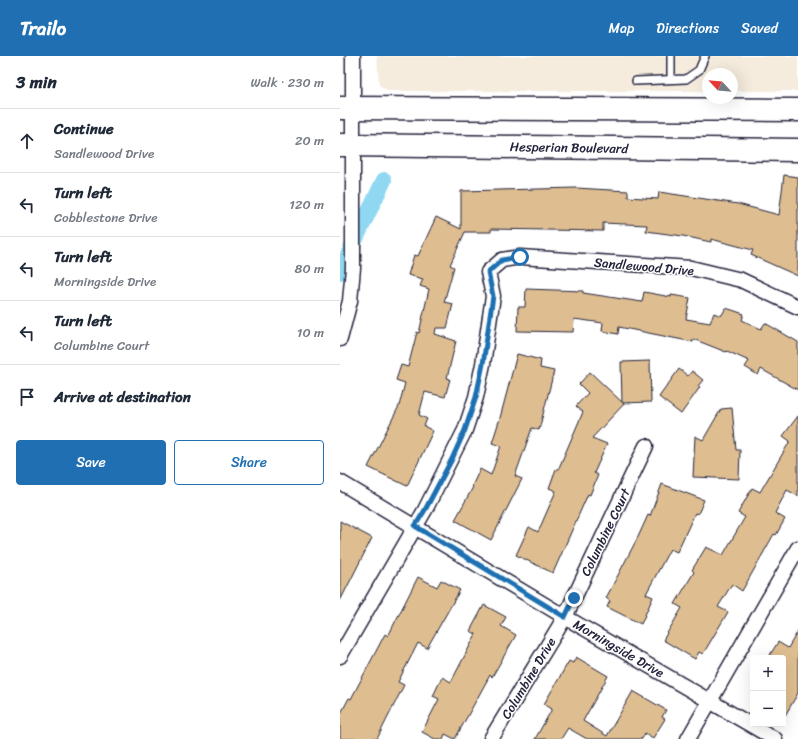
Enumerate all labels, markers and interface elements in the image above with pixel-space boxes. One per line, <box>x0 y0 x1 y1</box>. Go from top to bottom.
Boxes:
text: Trailo <box>20 12 66 45</box>
text: Map <box>608 16 634 41</box>
text: Directions <box>656 16 719 41</box>
text: Saved <box>741 16 778 41</box>
text: 3 min <box>16 67 57 97</box>
north arrow <box>702 68 738 104</box>
text: Walk · 230 m <box>250 71 324 94</box>
text: Continue <box>54 116 114 142</box>
text: 20 m <box>295 129 324 152</box>
icon: ahead <box>16 130 38 152</box>
street label: Hesperian Boulevard <box>510 135 629 160</box>
text: Sandlewood Drive <box>54 142 154 165</box>
text: Turn left <box>54 180 112 206</box>
text: 120 m <box>289 193 324 216</box>
icon: left <box>16 194 38 216</box>
text: Cobblestone Drive <box>54 206 157 229</box>
text: Turn left <box>54 244 112 270</box>
route start <box>511 248 529 266</box>
street label: Sandlewood Drive <box>593 251 695 282</box>
text: 80 m <box>295 257 324 280</box>
icon: left <box>16 258 38 280</box>
text: Morningside Drive <box>54 270 156 293</box>
text: Turn left <box>54 308 112 334</box>
text: 10 m <box>297 321 324 344</box>
icon: left <box>16 322 38 344</box>
text: Columbine Court <box>54 334 149 357</box>
text: Arrive at destination <box>54 384 191 410</box>
icon: arrive <box>16 386 38 408</box>
button: Save <box>16 440 166 485</box>
button: Share <box>174 440 324 485</box>
street label: Columbine Court <box>574 484 637 580</box>
route end <box>565 589 583 607</box>
street label: Morningside Drive <box>569 613 669 684</box>
street label: Columbine Drive <box>495 633 562 724</box>
map controls <box>750 655 786 727</box>
button: + <box>750 655 786 691</box>
button: − <box>750 691 786 727</box>

